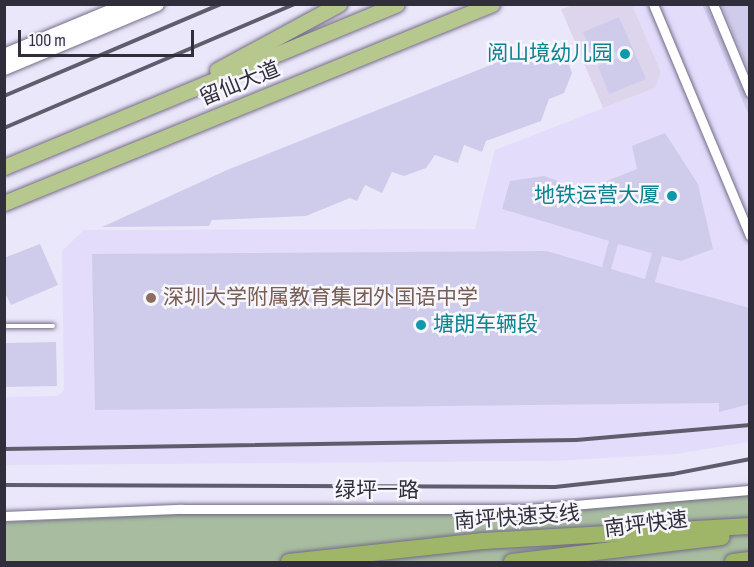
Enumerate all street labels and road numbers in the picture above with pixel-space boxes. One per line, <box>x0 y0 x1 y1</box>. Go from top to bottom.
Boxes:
street label: 留仙大道 <box>196 57 284 111</box>
street label: 绿坪一路 <box>335 478 419 504</box>
street label: 南坪快速支线 <box>453 501 581 535</box>
street label: 南坪快速 <box>603 507 689 543</box>

